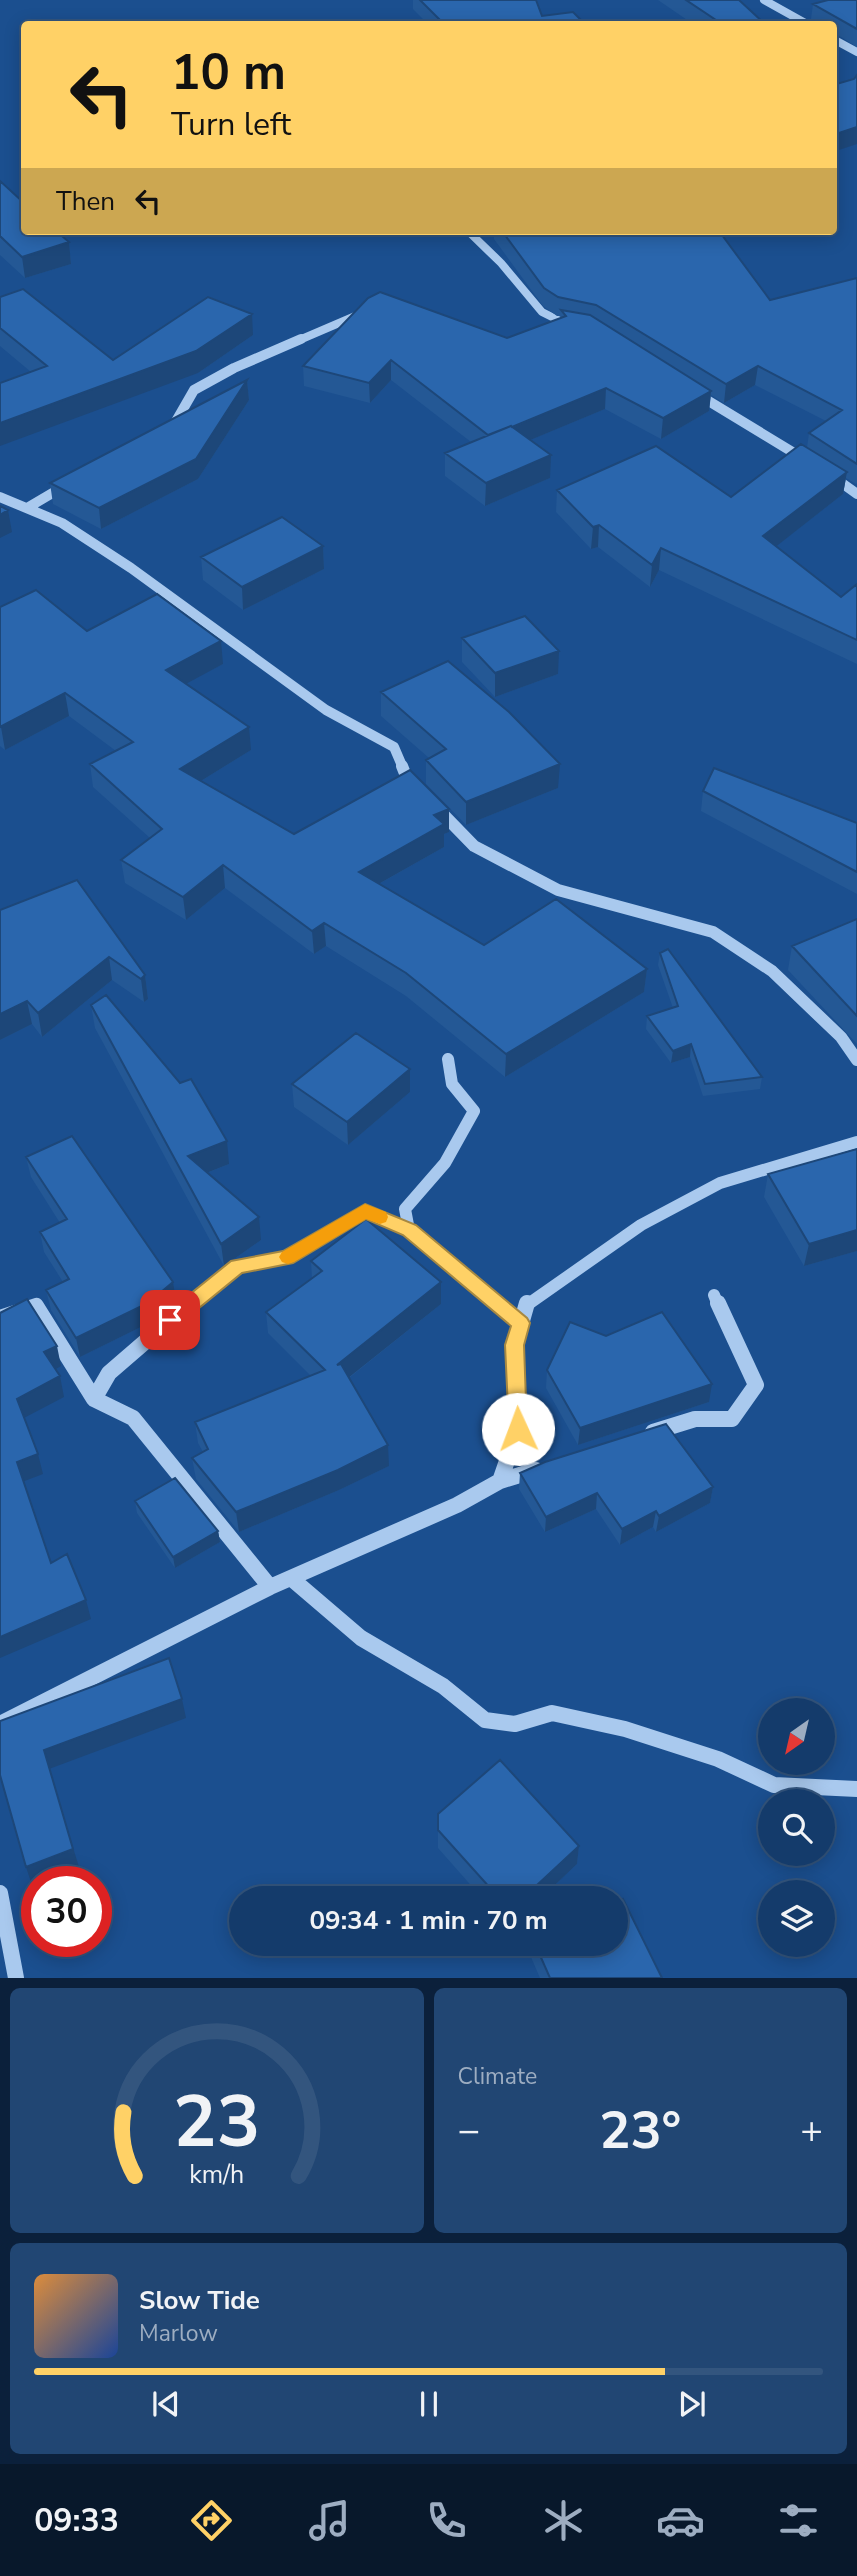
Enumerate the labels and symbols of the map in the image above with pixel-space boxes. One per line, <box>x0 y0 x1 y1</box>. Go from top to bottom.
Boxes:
pin <box>140 1290 200 1350</box>
position arrow <box>481 1392 555 1466</box>
north arrow <box>758 1698 835 1774</box>
speed limit sign: 30 <box>21 1866 112 1957</box>

